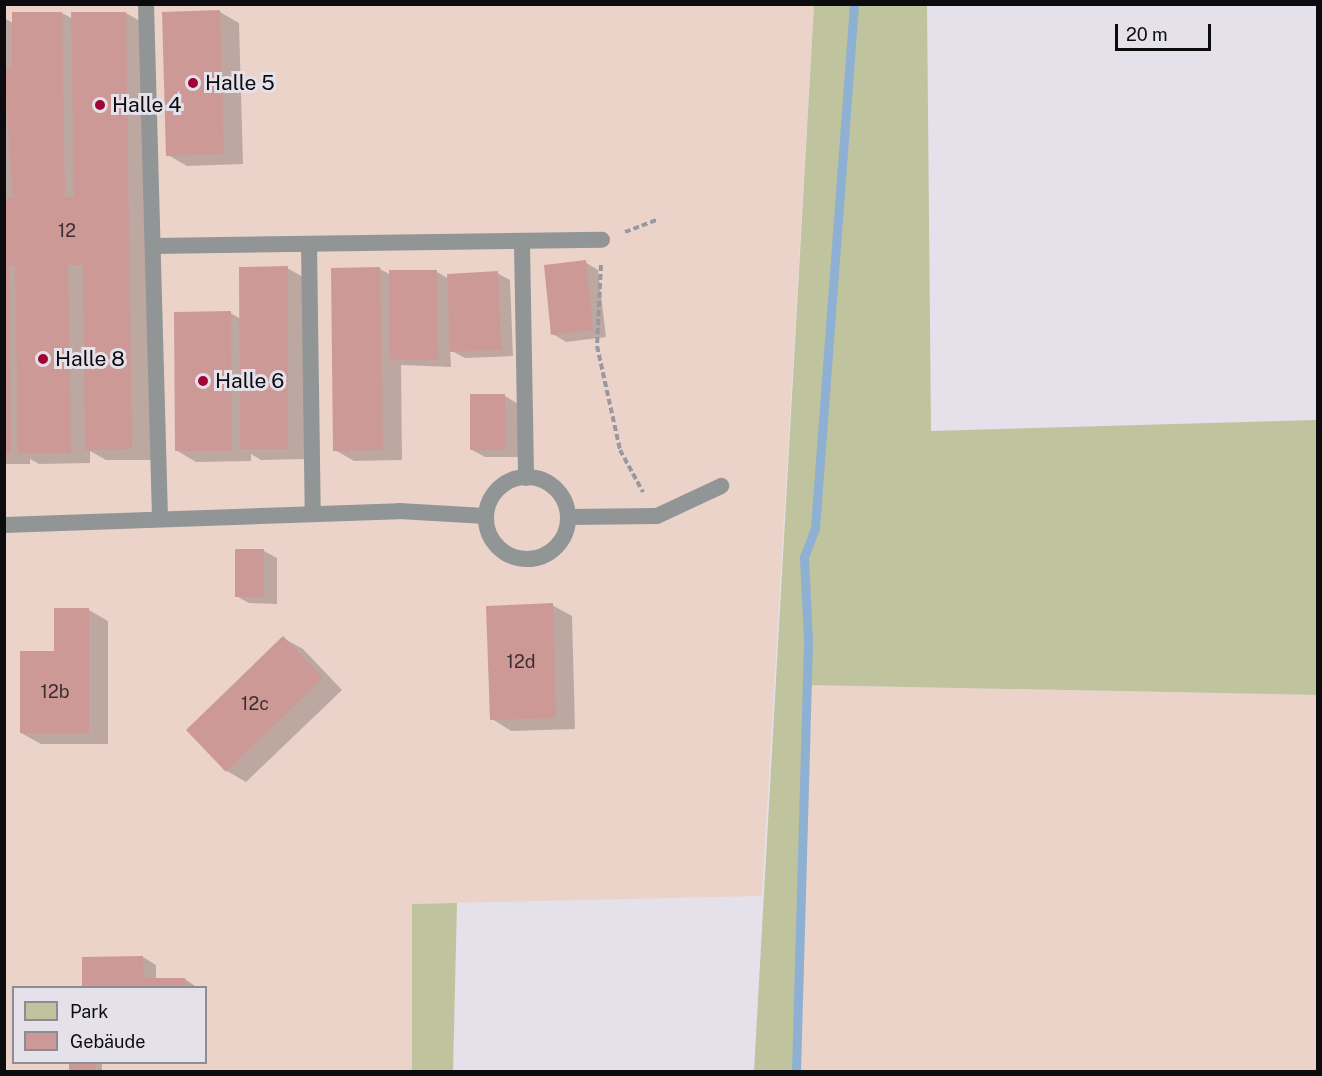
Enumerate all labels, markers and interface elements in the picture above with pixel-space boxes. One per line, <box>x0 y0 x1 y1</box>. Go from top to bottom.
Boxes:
scale bar <box>1118 12 1214 50</box>
text: 20 m <box>1126 24 1168 45</box>
place label: Halle 5 <box>205 70 275 96</box>
marker: Halle 5 <box>186 76 200 90</box>
place label: Halle 4 <box>112 92 182 118</box>
marker: Halle 4 <box>93 98 107 112</box>
house number: 12 <box>58 220 76 242</box>
place label: Halle 8 <box>55 346 125 372</box>
marker: Halle 8 <box>36 352 50 366</box>
place label: Halle 6 <box>215 368 285 394</box>
marker: Halle 6 <box>196 374 210 388</box>
house number: 12d <box>507 651 535 673</box>
house number: 12b <box>41 681 69 703</box>
house number: 12c <box>241 693 269 715</box>
legend <box>12 986 207 1064</box>
text: Park <box>70 1001 108 1022</box>
text: Gebäude <box>70 1031 145 1052</box>

